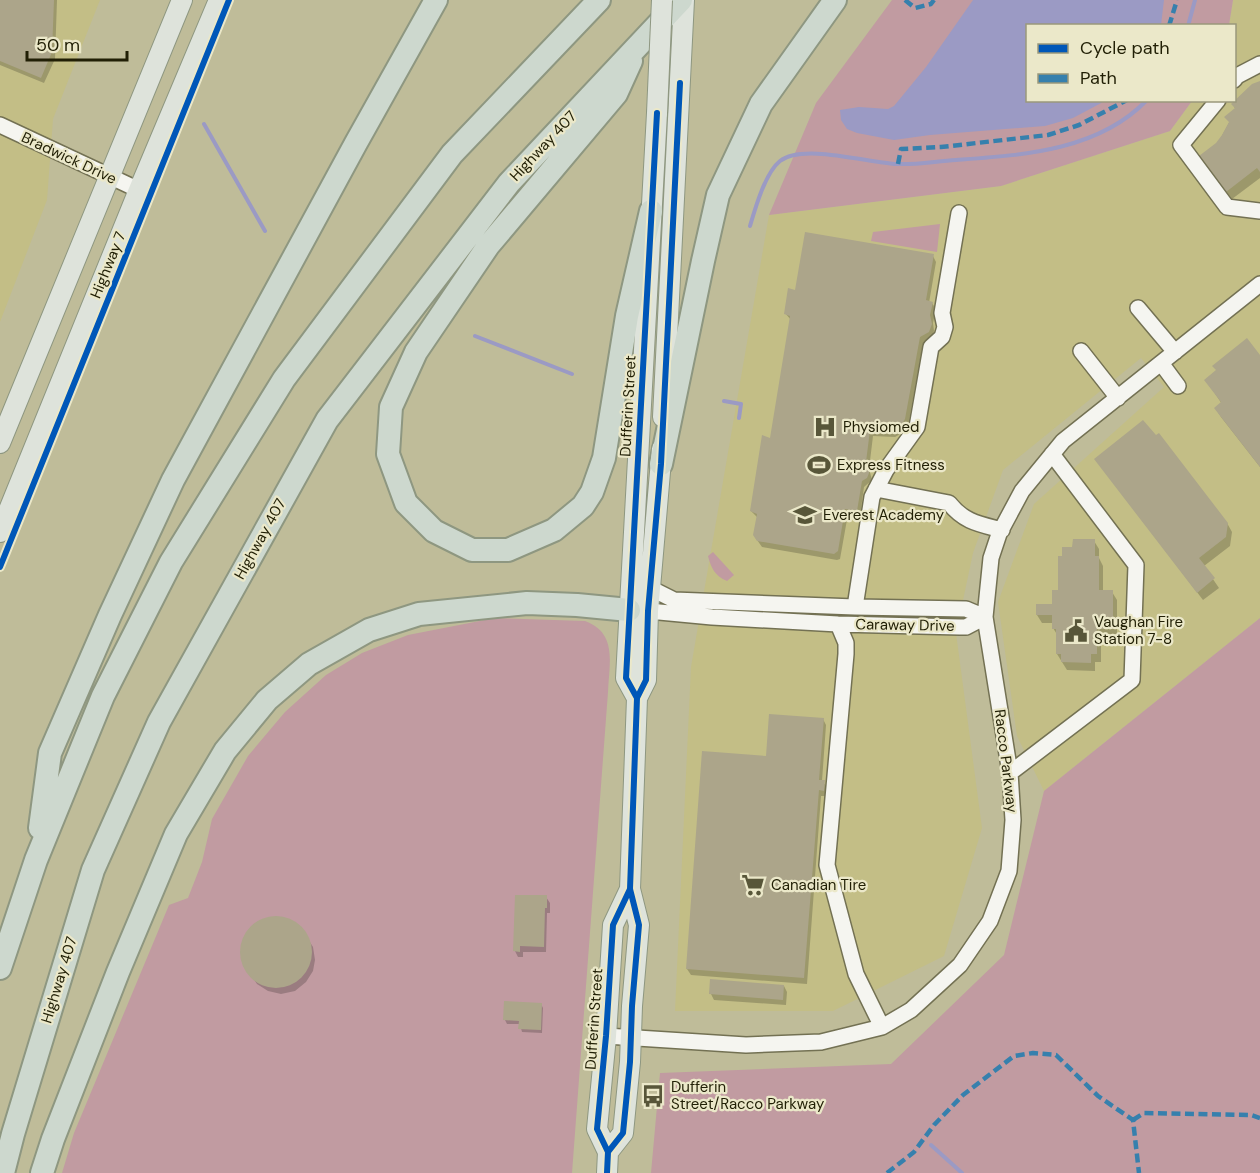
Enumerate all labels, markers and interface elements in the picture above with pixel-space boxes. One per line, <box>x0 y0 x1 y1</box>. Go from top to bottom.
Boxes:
scale bar <box>27 24 128 62</box>
legend <box>1026 24 1236 102</box>
text: 50 m <box>36 33 80 57</box>
text: Cycle path <box>1080 36 1170 60</box>
text: Path <box>1080 66 1117 90</box>
street label: Highway 407 <box>505 106 581 186</box>
street label: Bradwick Drive <box>18 127 120 189</box>
street label: Highway 7 <box>86 229 130 301</box>
street label: Dufferin Street <box>615 355 641 457</box>
hospital icon: Physiomed <box>812 414 838 440</box>
place label: Physiomed <box>843 417 919 437</box>
sports icon: Express Fitness <box>806 452 832 478</box>
place label: Express Fitness <box>837 455 945 475</box>
street label: Highway 407 <box>230 495 290 583</box>
school or university icon: Everest Academy <box>792 502 818 528</box>
place label: Everest Academy <box>823 505 945 525</box>
place label: Vaughan Fire Station 7-8 <box>1094 612 1183 649</box>
street label: Caraway Drive <box>855 614 955 636</box>
public building icon: Vaughan Fire Station 7-8 <box>1063 618 1089 644</box>
street label: Racco Parkway <box>990 708 1022 814</box>
supermarket icon: Canadian Tire <box>740 872 766 898</box>
place label: Canadian Tire <box>771 875 866 895</box>
street label: Highway 407 <box>36 934 82 1026</box>
street label: Dufferin Street <box>580 968 608 1070</box>
place label: Dufferin Street/Racco Parkway <box>671 1077 825 1114</box>
bus stop icon: Dufferin Street/Racco Parkway <box>640 1083 666 1109</box>

